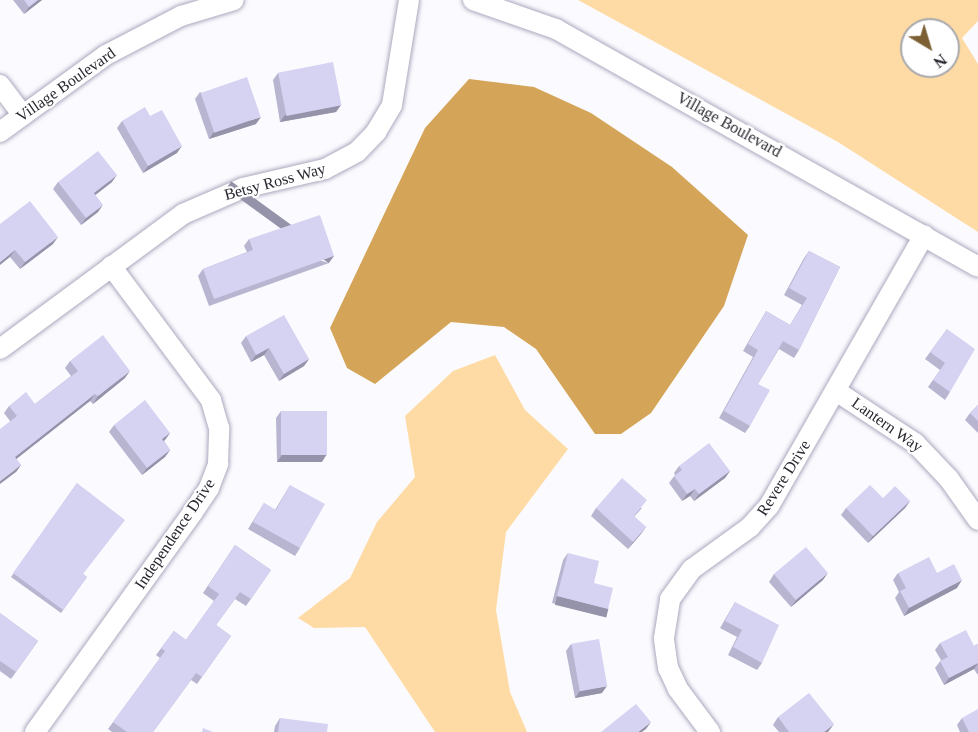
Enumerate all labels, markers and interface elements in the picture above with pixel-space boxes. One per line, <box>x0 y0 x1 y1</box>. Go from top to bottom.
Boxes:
north arrow <box>900 18 960 78</box>
street label: Village Boulevard <box>13 44 119 126</box>
text: N <box>930 51 950 71</box>
street label: Village Boulevard <box>673 88 785 162</box>
street label: Betsy Ross Way <box>222 159 328 205</box>
street label: Lantern Way <box>848 393 926 457</box>
street label: Revere Drive <box>753 437 815 519</box>
street label: Independence Drive <box>131 475 219 593</box>

